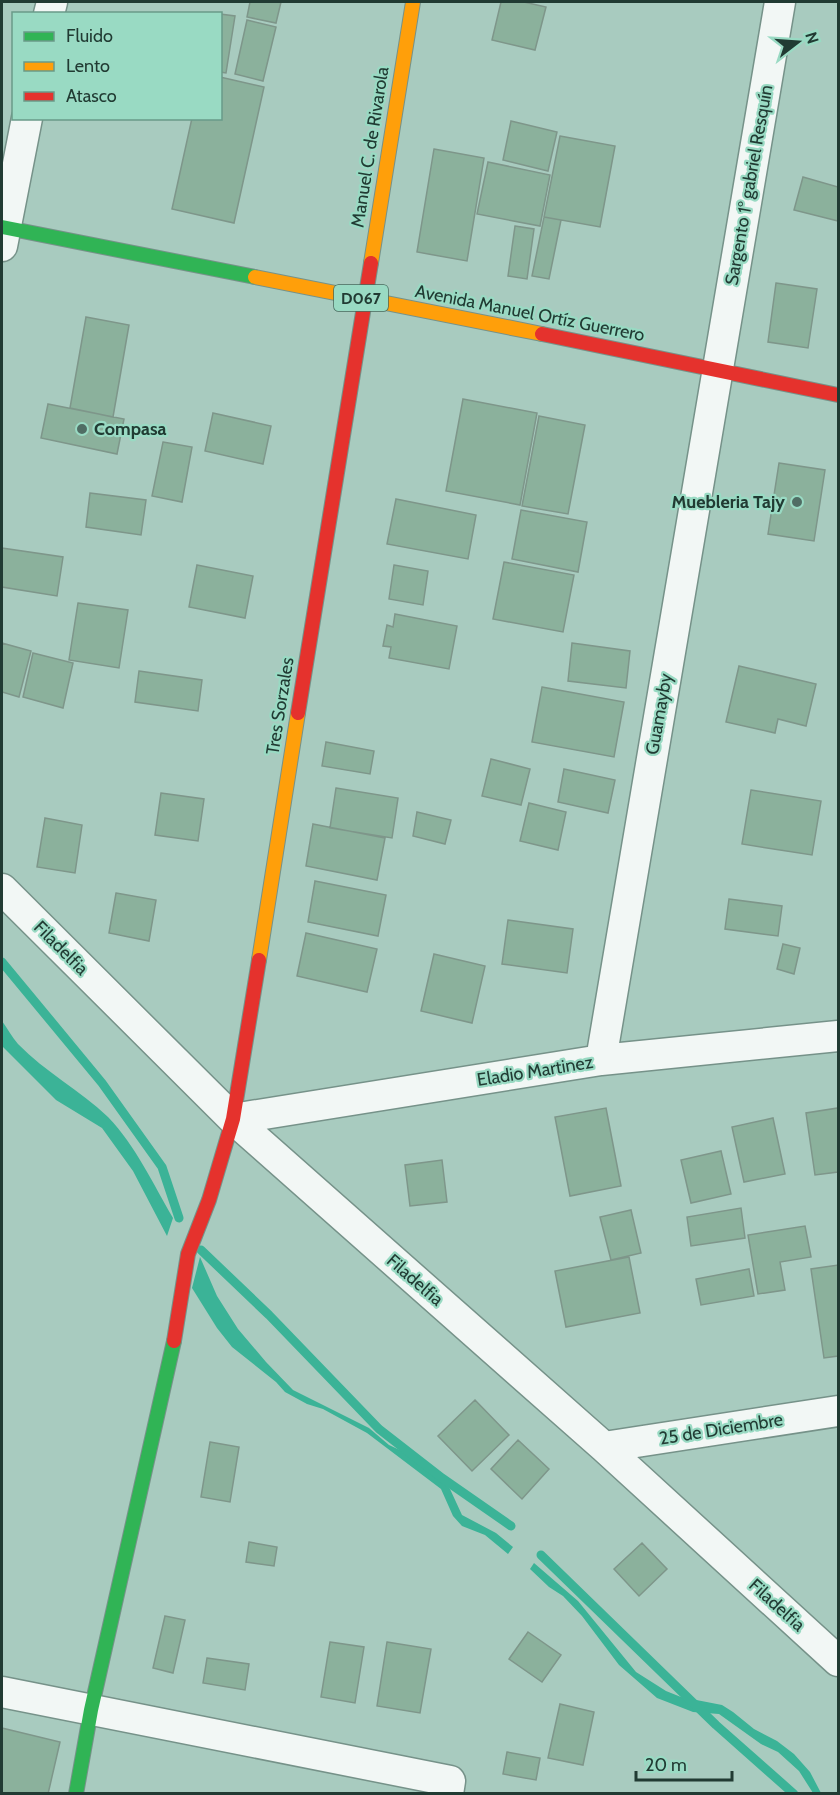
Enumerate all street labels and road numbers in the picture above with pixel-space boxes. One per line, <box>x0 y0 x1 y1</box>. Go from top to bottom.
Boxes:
street label: Manuel C. de Rivarola <box>346 65 394 229</box>
street label: Sargento 1° gabriel Resquín <box>721 83 777 287</box>
street label: Avenida Manuel Ortíz Guerrero <box>413 280 647 346</box>
road number: D067 <box>334 285 388 311</box>
street label: Tres Sorzales <box>261 656 299 756</box>
street label: Guamayby <box>641 672 677 756</box>
street label: Filadelfia <box>29 916 93 980</box>
street label: Eladio Martinez <box>475 1051 595 1091</box>
street label: Filadelfia <box>382 1249 448 1311</box>
street label: 25 de Diciembre <box>658 1408 784 1450</box>
street label: Filadelfia <box>744 1574 810 1636</box>

